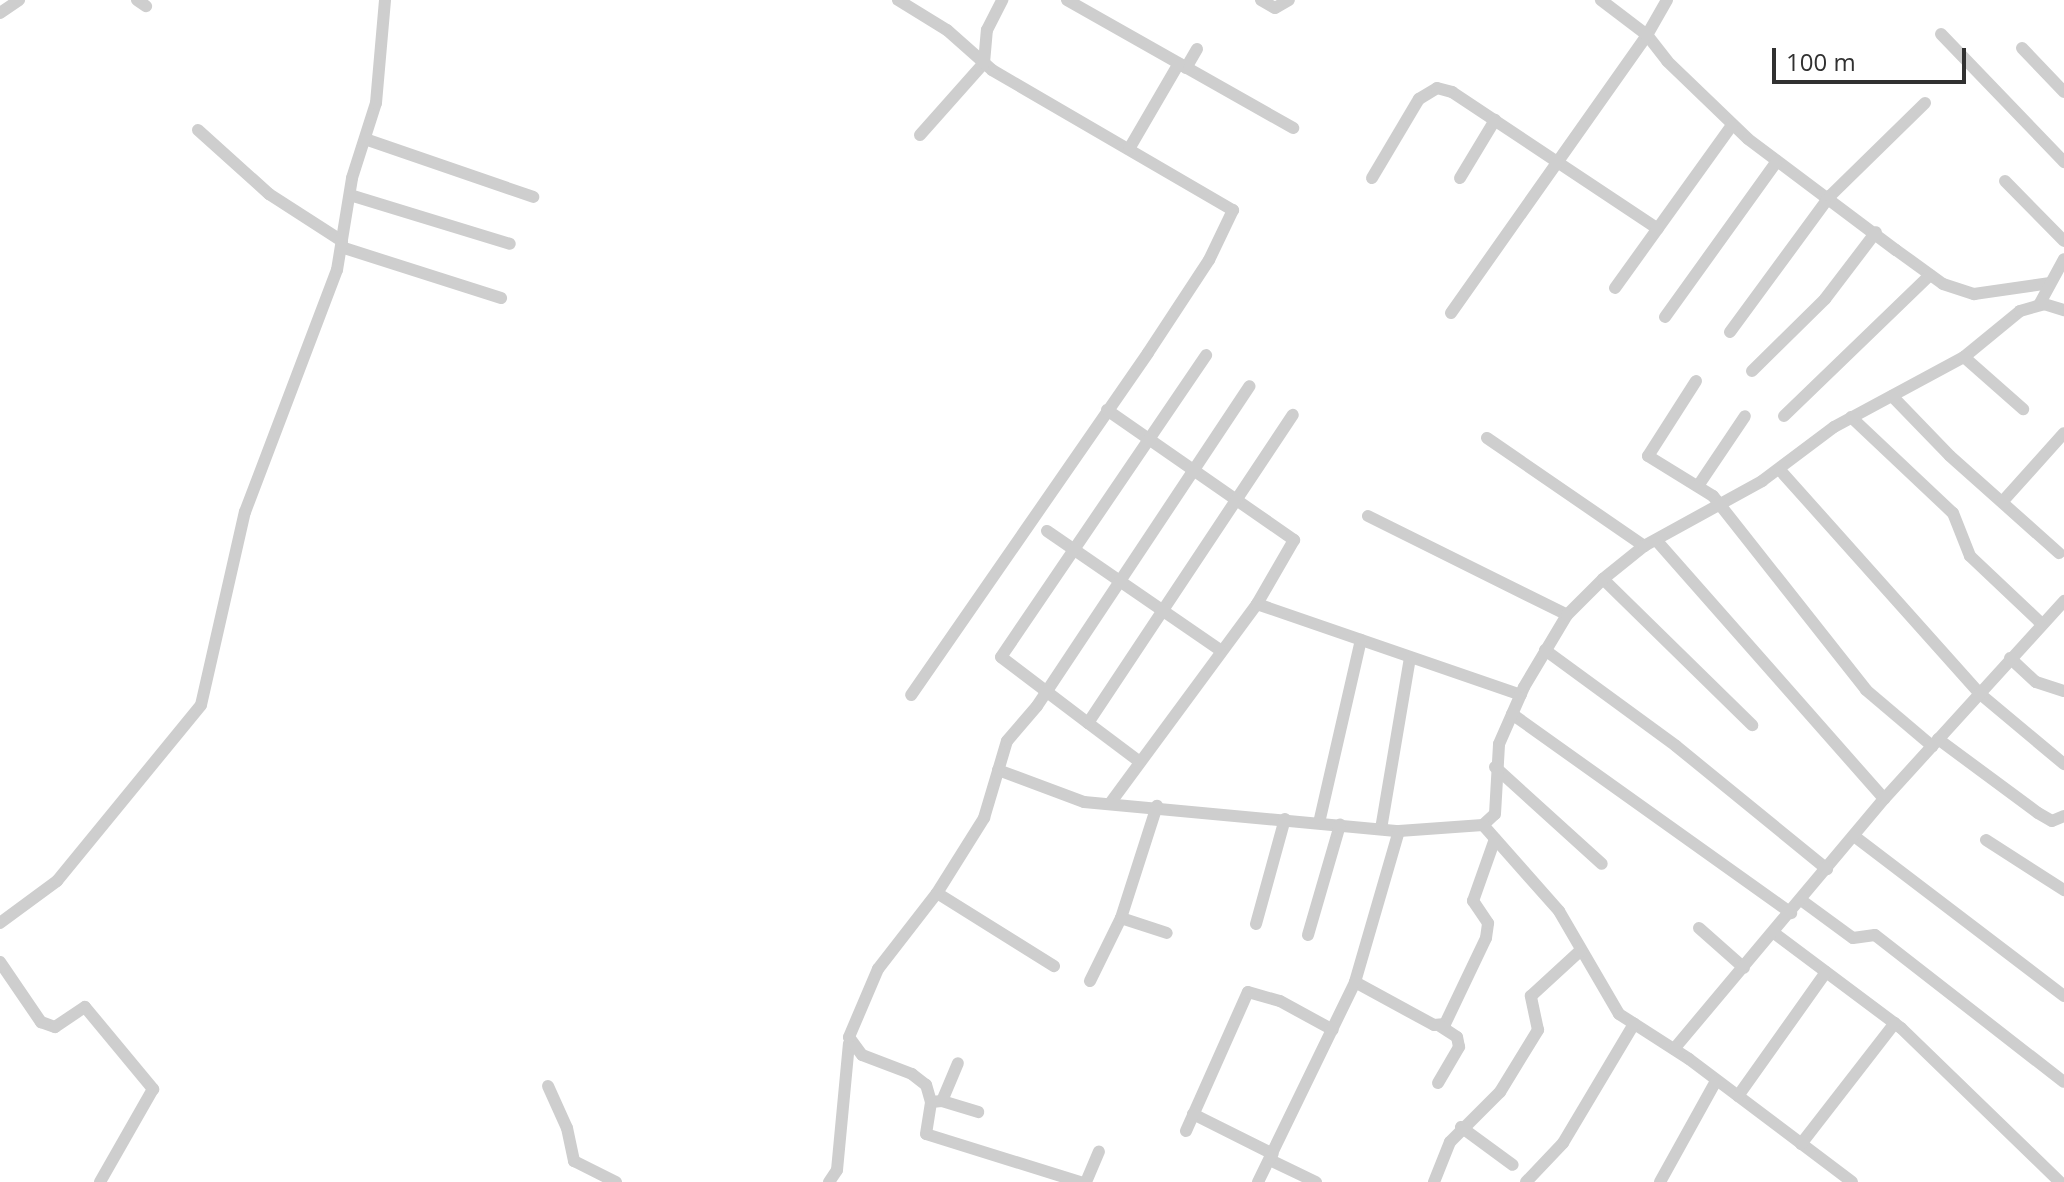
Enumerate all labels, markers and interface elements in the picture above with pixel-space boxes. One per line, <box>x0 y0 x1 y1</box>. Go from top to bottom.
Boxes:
scale bar <box>1776 32 1970 82</box>
text: 100 m <box>1786 45 1856 78</box>

